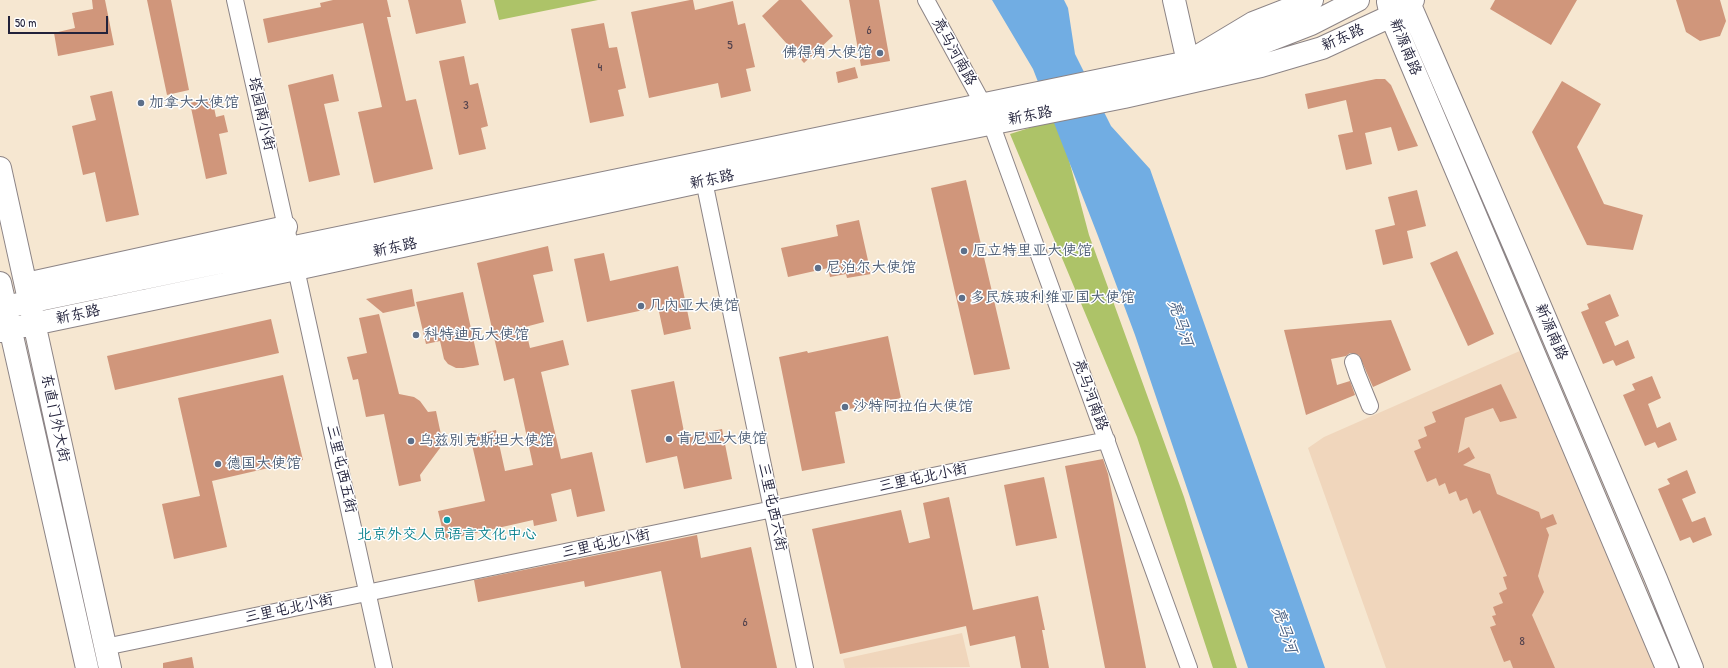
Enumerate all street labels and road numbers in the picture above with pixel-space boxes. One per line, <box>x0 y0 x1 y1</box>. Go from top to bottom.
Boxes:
street label: 亮马河南路 <box>928 15 980 89</box>
street label: 新源南路 <box>1385 16 1425 78</box>
street label: 新东路 <box>1319 21 1367 55</box>
street label: 塔园南小街 <box>244 75 278 153</box>
street label: 新东路 <box>1006 103 1054 129</box>
street label: 新东路 <box>688 167 736 193</box>
street label: 新东路 <box>371 235 419 261</box>
street label: 新源南路 <box>1531 301 1571 363</box>
street label: 新东路 <box>54 302 102 328</box>
street label: 亮马河南路 <box>1069 357 1111 433</box>
street label: 东直门外大街 <box>37 372 73 464</box>
street label: 三里屯西五街 <box>322 423 360 515</box>
street label: 三里屯北小街 <box>877 460 969 496</box>
street label: 三里屯西六街 <box>754 461 790 553</box>
street label: 三里屯北小街 <box>560 526 652 562</box>
street label: 三里屯北小街 <box>243 591 335 627</box>

